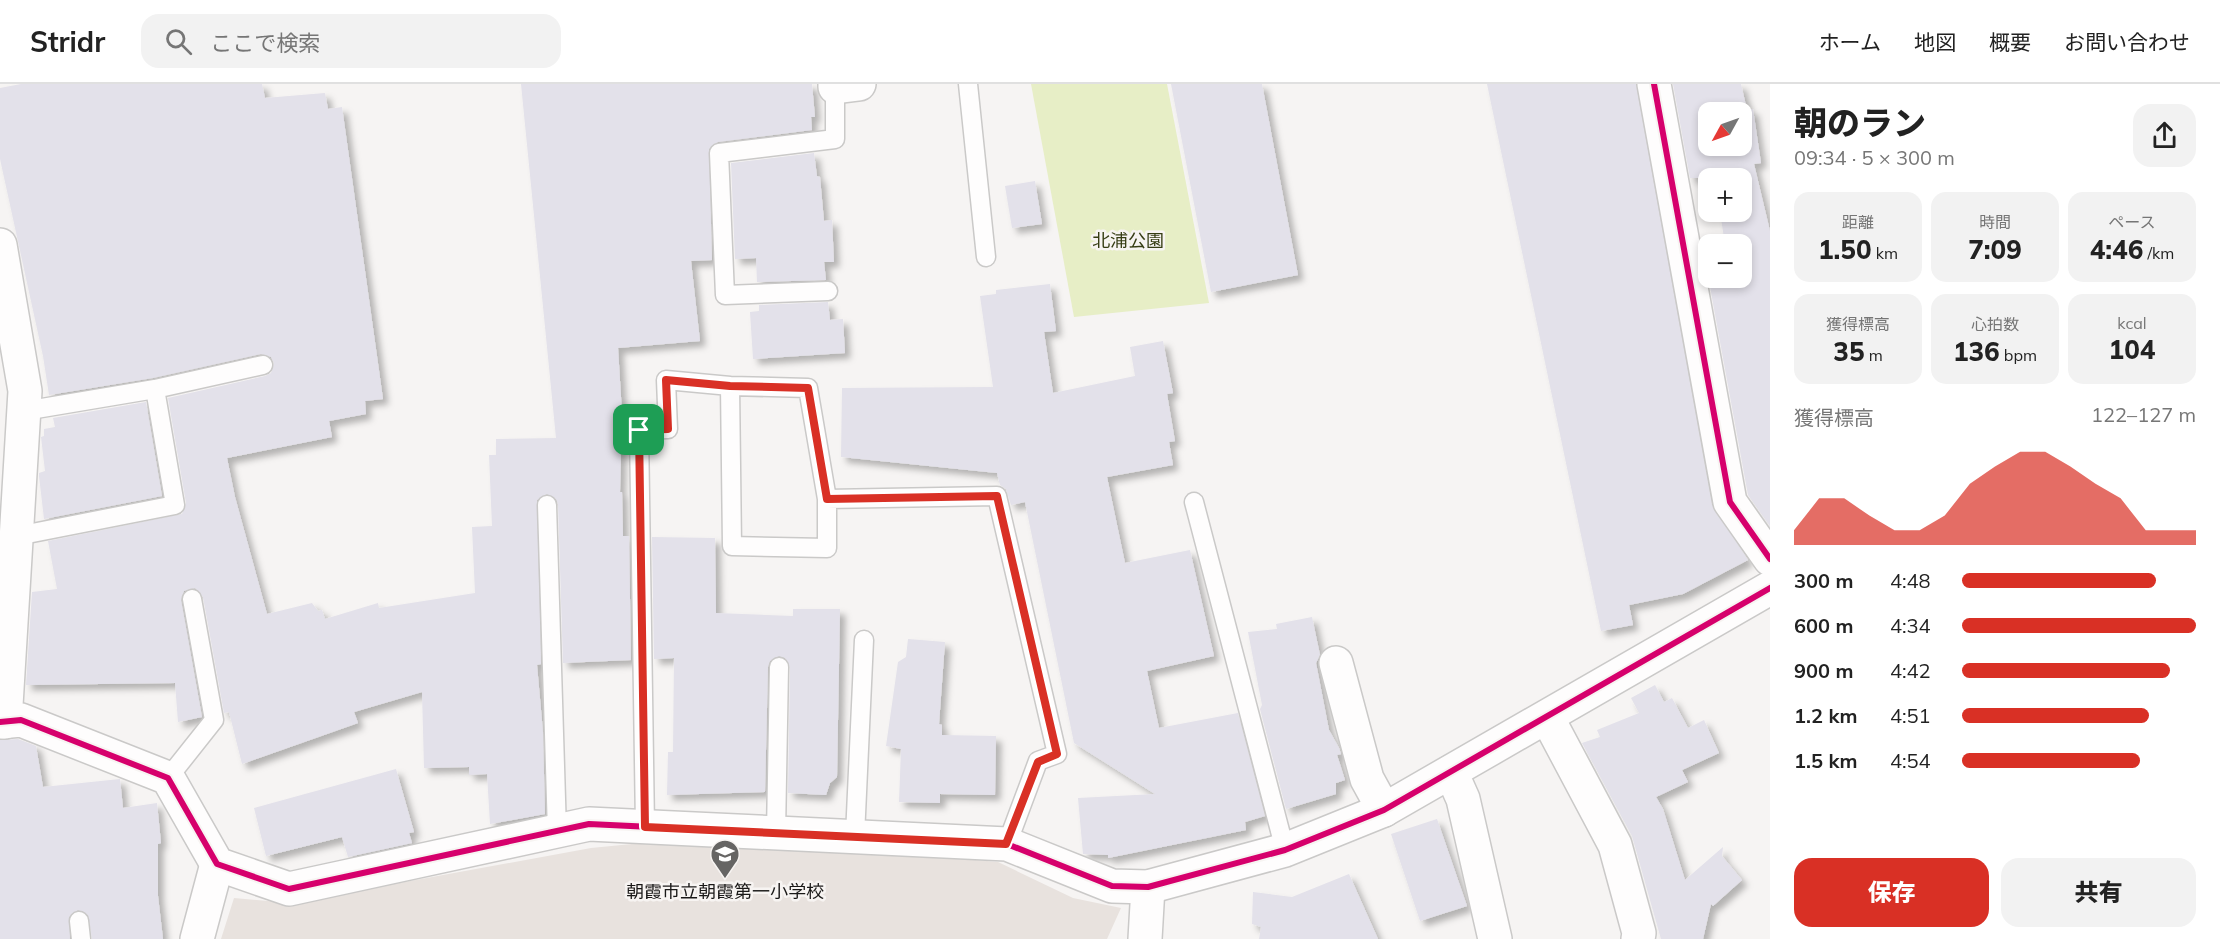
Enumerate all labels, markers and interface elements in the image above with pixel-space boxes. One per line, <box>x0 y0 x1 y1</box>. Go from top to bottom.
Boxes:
search box <box>141 14 561 68</box>
text: Stridr <box>30 24 105 59</box>
icon: search <box>162 25 195 58</box>
text: ここで検索 <box>210 29 320 57</box>
text: ホーム <box>1819 29 1881 55</box>
text: 地図 <box>1914 29 1956 55</box>
text: 概要 <box>1989 29 2031 55</box>
text: お問い合わせ <box>2064 29 2190 55</box>
north arrow <box>1698 102 1752 156</box>
map controls <box>1698 102 1752 288</box>
text: 朝のラン <box>1794 102 1926 143</box>
button: share <box>2133 104 2196 167</box>
text: 09:34 · 5 × 300 m <box>1794 145 1955 170</box>
button: + <box>1698 168 1752 222</box>
text: 距離 <box>1842 212 1874 232</box>
text: 時間 <box>1979 212 2011 232</box>
text: ペース <box>2108 212 2156 232</box>
park label: 北浦公園 <box>1092 229 1164 252</box>
text: 1.50 <box>1818 233 1872 266</box>
text: 7:09 <box>1968 233 2022 266</box>
text: 4:46 <box>2090 233 2143 266</box>
button: − <box>1698 234 1752 288</box>
text: km <box>1872 243 1898 263</box>
text: /km <box>2143 243 2174 263</box>
text: kcal <box>2117 313 2147 333</box>
text: 獲得標高 <box>1826 314 1890 334</box>
text: 心拍数 <box>1971 314 2019 334</box>
text: 104 <box>2109 333 2155 366</box>
text: 35 <box>1833 335 1864 368</box>
text: 136 <box>1953 335 2000 368</box>
text: m <box>1864 345 1883 365</box>
text: bpm <box>2000 345 2037 365</box>
text: 122–127 m <box>2091 402 2196 427</box>
pin <box>613 404 664 455</box>
text: 獲得標高 <box>1794 405 1874 430</box>
icon: arrive <box>622 413 655 446</box>
text: 300 m <box>1794 568 1853 593</box>
text: 4:48 <box>1890 568 1931 593</box>
text: 600 m <box>1794 613 1853 638</box>
text: 4:34 <box>1890 613 1931 638</box>
text: 900 m <box>1794 658 1853 683</box>
text: 4:42 <box>1890 658 1931 683</box>
text: 1.2 km <box>1794 703 1857 728</box>
text: 4:51 <box>1890 703 1931 728</box>
text: 1.5 km <box>1794 748 1857 773</box>
text: 4:54 <box>1890 748 1931 773</box>
school or university icon: 朝霞市立朝霞第一小学校 <box>709 838 741 880</box>
button: 保存 <box>1794 858 1989 927</box>
button: 共有 <box>2001 858 2196 927</box>
place label: 朝霞市立朝霞第一小学校 <box>626 880 824 903</box>

